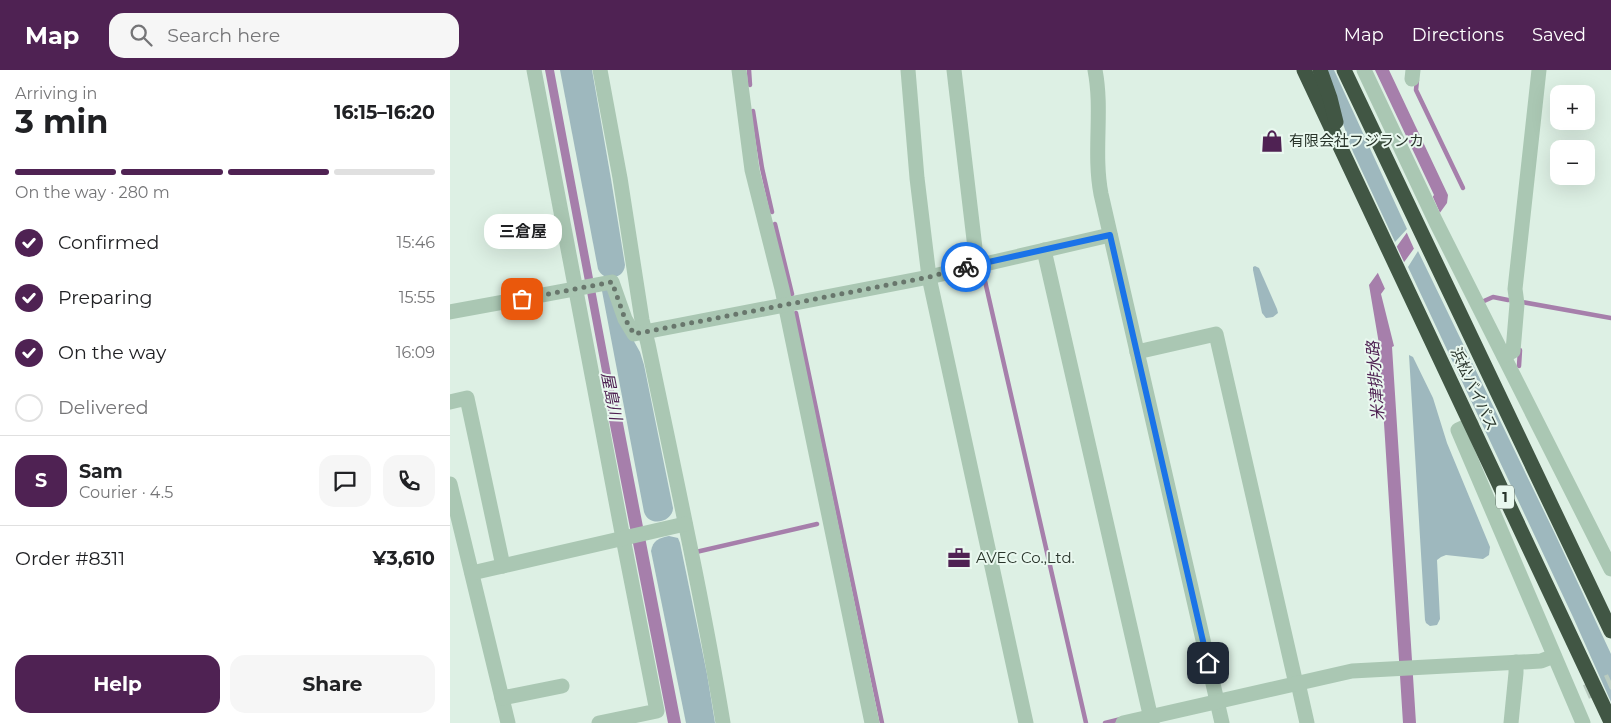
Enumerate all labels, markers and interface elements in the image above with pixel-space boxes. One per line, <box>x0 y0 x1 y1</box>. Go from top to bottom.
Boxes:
search box <box>109 13 459 58</box>
text: Map <box>25 21 79 50</box>
icon: search <box>127 21 155 49</box>
text: Search here <box>167 24 280 47</box>
text: Map <box>1344 24 1384 46</box>
text: Directions <box>1412 24 1504 46</box>
text: Saved <box>1532 24 1586 46</box>
text: Arriving in <box>15 84 97 103</box>
map controls <box>1550 85 1595 185</box>
button: + <box>1550 85 1595 130</box>
text: 16:15–16:20 <box>334 101 435 124</box>
text: 3 min <box>15 102 108 141</box>
shop icon: 有限会社フジランカ <box>1259 128 1285 154</box>
place label: 有限会社フジランカ <box>1289 131 1424 150</box>
button: − <box>1550 140 1595 185</box>
text: On the way · 280 m <box>15 183 170 202</box>
callout: 三倉屋 <box>483 214 561 249</box>
text: 三倉屋 <box>499 222 547 241</box>
icon: check <box>15 229 43 257</box>
text: Confirmed <box>58 231 159 254</box>
text: 15:46 <box>396 233 435 252</box>
courier <box>941 242 991 292</box>
icon: bike <box>952 253 980 281</box>
pin <box>501 278 543 320</box>
icon: check <box>15 284 43 312</box>
icon: bag <box>508 285 536 313</box>
text: Preparing <box>58 286 153 309</box>
text: 15:55 <box>399 288 435 307</box>
water label: 米津排水路 <box>1363 338 1388 422</box>
icon: check <box>15 339 43 367</box>
text: On the way <box>58 341 166 364</box>
text: 16:09 <box>396 343 435 362</box>
street label: 浜松バイパス <box>1447 344 1502 433</box>
water label: 屋島川 <box>598 371 626 423</box>
text: Delivered <box>58 396 149 419</box>
button: chat <box>319 455 371 507</box>
button: phone <box>383 455 435 507</box>
text: Sam <box>79 460 123 483</box>
text: S <box>35 469 47 492</box>
text: Courier · 4.5 <box>79 483 173 502</box>
road number: 1 <box>1496 486 1514 508</box>
office icon: AVEC Co.,Ltd. <box>946 545 972 571</box>
text: Order #8311 <box>15 547 125 570</box>
text: ¥3,610 <box>372 547 435 570</box>
place label: AVEC Co.,Ltd. <box>976 548 1075 567</box>
pin <box>1187 642 1229 684</box>
icon: home <box>1194 649 1222 677</box>
button: Help <box>15 655 220 713</box>
button: Share <box>230 655 435 713</box>

